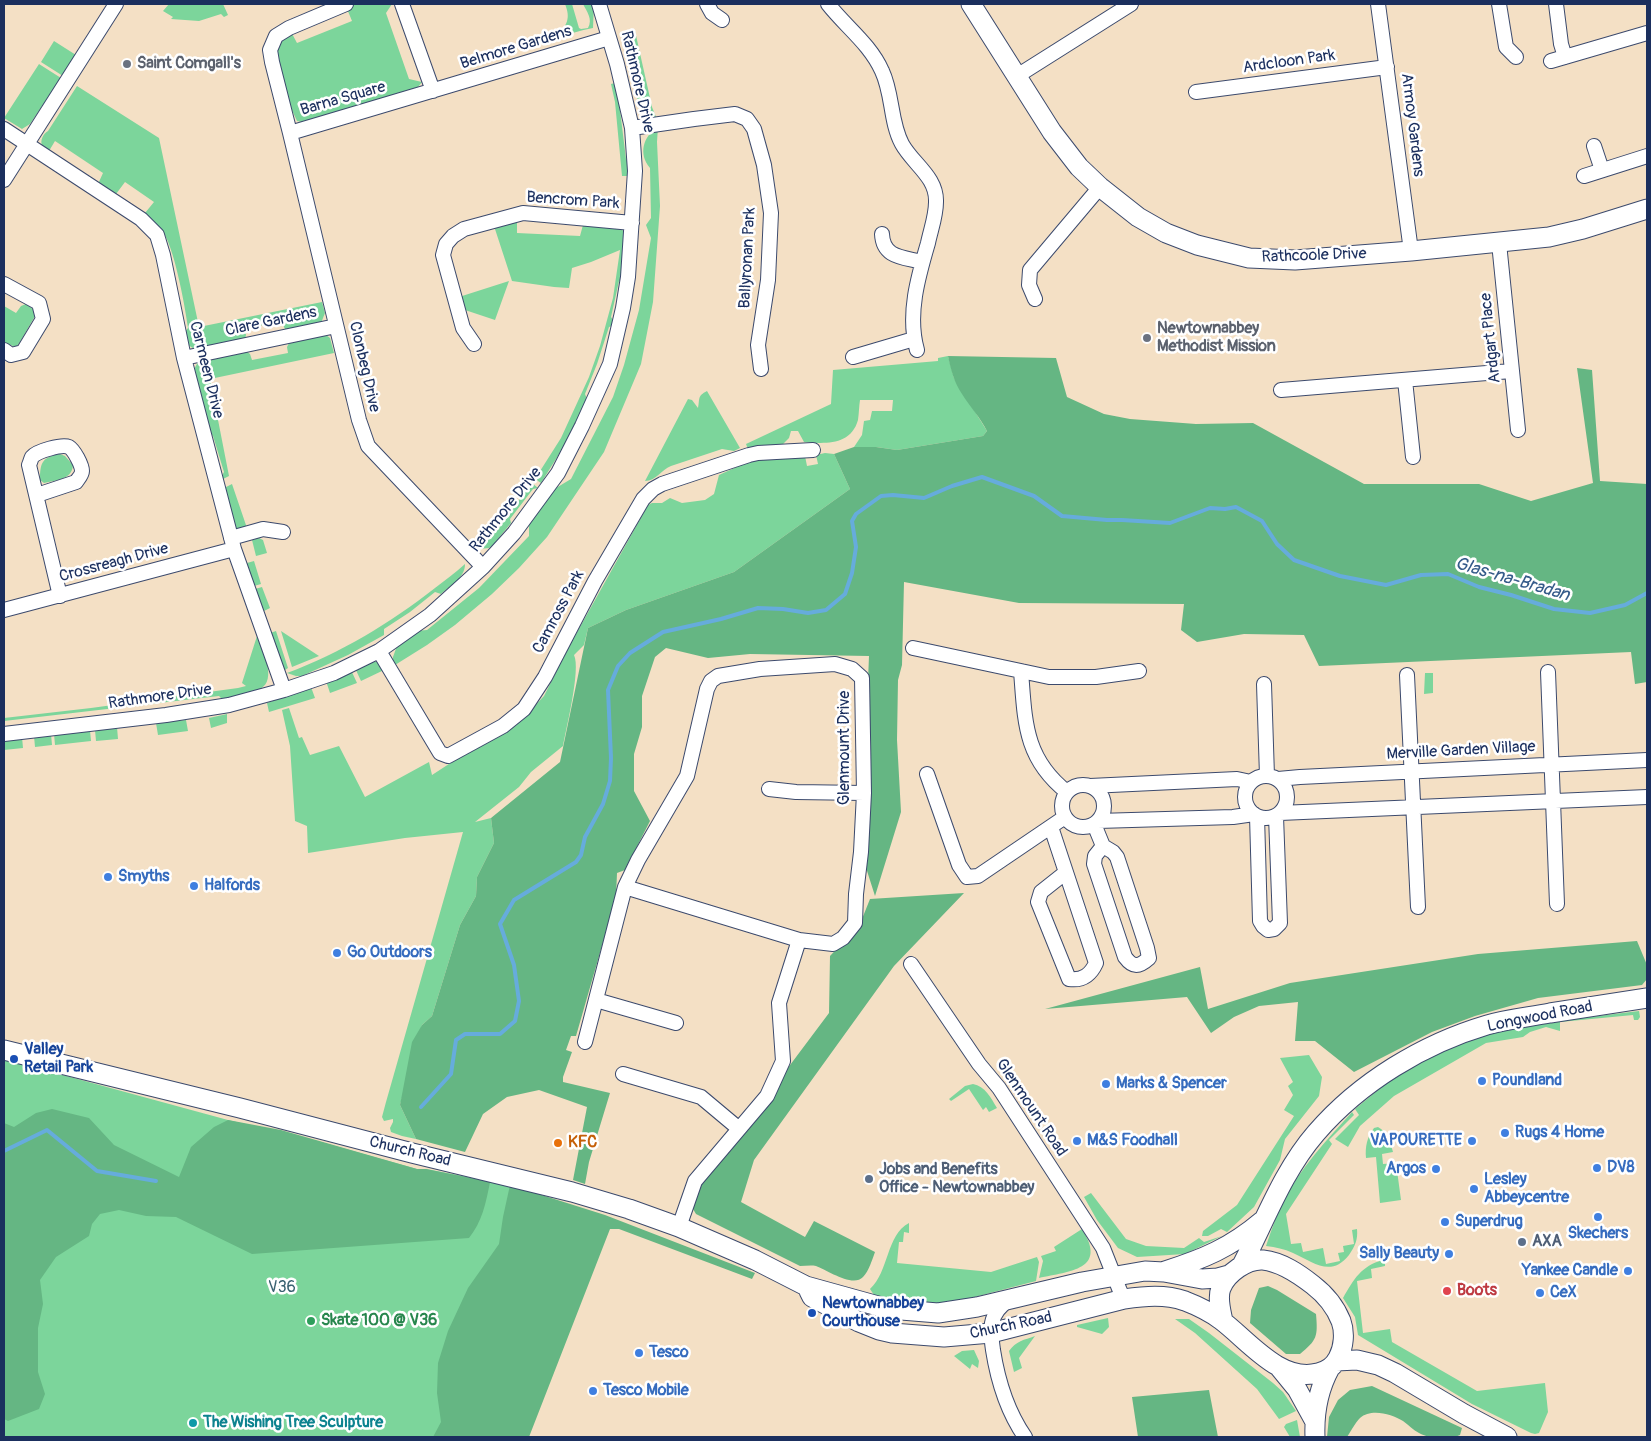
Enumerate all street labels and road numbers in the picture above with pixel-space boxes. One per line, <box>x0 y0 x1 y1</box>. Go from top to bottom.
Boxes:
street label: Belmore Gardens <box>458 22 574 74</box>
street label: Rathmore Drive <box>616 29 658 135</box>
street label: Ardcloon Park <box>1242 46 1336 78</box>
street label: Armoy Gardens <box>1396 72 1428 178</box>
street label: Barna Square <box>298 78 388 120</box>
street label: Bencrom Park <box>526 188 620 214</box>
street label: Ballyronan Park <box>736 207 760 309</box>
street label: Rathcoole Drive <box>1261 245 1367 267</box>
street label: Ardgart Place <box>1477 292 1505 384</box>
street label: Clare Gardens <box>224 303 318 341</box>
street label: Carmeen Drive <box>185 319 227 421</box>
street label: Clonbeg Drive <box>344 320 384 414</box>
street label: Rathmore Drive <box>466 464 546 556</box>
street label: Crossreagh Drive <box>57 539 171 587</box>
street label: Camross Park <box>529 567 589 657</box>
street label: Rathmore Drive <box>107 680 213 714</box>
street label: Glenmount Drive <box>835 691 855 805</box>
street label: Merville Garden Village <box>1386 738 1536 764</box>
street label: Longwood Road <box>1486 997 1594 1037</box>
street label: Glenmount Road <box>991 1056 1071 1160</box>
street label: Church Road <box>367 1133 453 1171</box>
street label: Church Road <box>968 1308 1054 1344</box>

